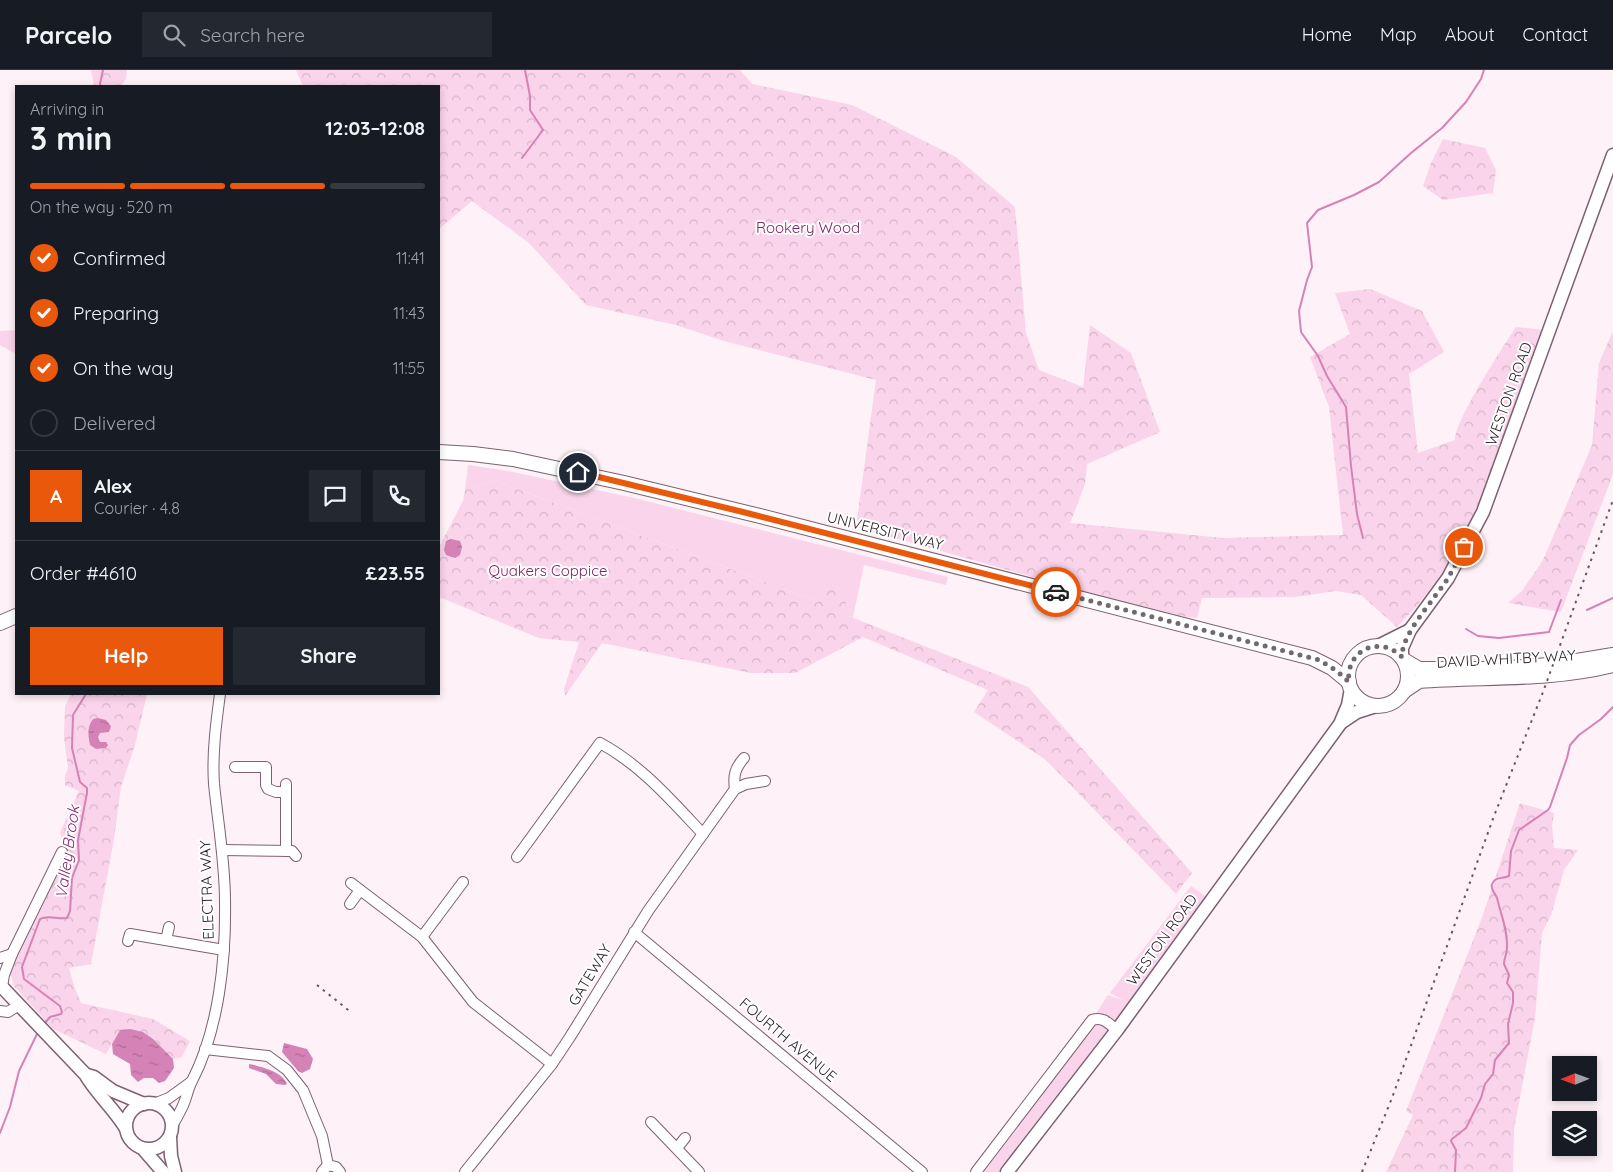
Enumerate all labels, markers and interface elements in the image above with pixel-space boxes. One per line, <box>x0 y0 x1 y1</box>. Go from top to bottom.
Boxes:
search box <box>142 12 492 57</box>
text: Parcelo <box>25 20 112 50</box>
icon: search <box>160 21 188 49</box>
text: Search here <box>200 23 305 47</box>
text: Home <box>1302 23 1352 46</box>
text: Map <box>1380 23 1417 46</box>
text: About <box>1445 23 1495 46</box>
text: Contact <box>1523 23 1588 46</box>
text: Arriving in <box>30 99 104 119</box>
text: 12:03–12:08 <box>325 116 425 140</box>
text: 3 min <box>30 118 112 158</box>
text: On the way · 520 m <box>30 197 173 217</box>
park label: Rookery Wood <box>756 218 860 237</box>
icon: check <box>30 244 58 272</box>
text: Confirmed <box>73 246 166 270</box>
text: 11:41 <box>396 248 425 268</box>
icon: check <box>30 299 58 327</box>
text: Preparing <box>73 301 159 325</box>
text: 11:43 <box>393 303 425 323</box>
street label: WESTON ROAD <box>1481 339 1536 448</box>
icon: check <box>30 354 58 382</box>
text: On the way <box>73 356 174 380</box>
text: 11:55 <box>393 358 425 378</box>
text: Delivered <box>73 411 156 435</box>
pin <box>557 451 599 493</box>
icon: home <box>564 458 592 486</box>
button: chat <box>309 470 361 522</box>
button: phone <box>373 470 425 522</box>
text: Alex <box>94 474 132 498</box>
text: A <box>50 484 62 508</box>
text: Courier · 4.8 <box>94 498 180 518</box>
street label: UNIVERSITY WAY <box>825 507 946 554</box>
pin <box>1443 526 1485 568</box>
icon: bag <box>1450 533 1478 561</box>
text: Order #4610 <box>30 561 137 585</box>
text: £23.55 <box>366 561 425 585</box>
park label: Quakers Coppice <box>489 561 607 580</box>
courier <box>1031 567 1081 617</box>
icon: car <box>1042 578 1070 606</box>
button: Help <box>30 627 223 685</box>
button: Share <box>233 627 425 685</box>
street label: DAVID WHITBY WAY <box>1436 645 1577 672</box>
water label: Valley Brook <box>51 803 84 900</box>
street label: ELECTRA WAY <box>195 839 218 940</box>
street label: WESTON ROAD <box>1122 890 1201 989</box>
street label: GATEWAY <box>564 940 616 1009</box>
street label: FOURTH AVENUE <box>736 993 841 1086</box>
north arrow <box>1552 1056 1598 1101</box>
map controls <box>1552 1056 1597 1156</box>
button: layers <box>1552 1111 1597 1156</box>

